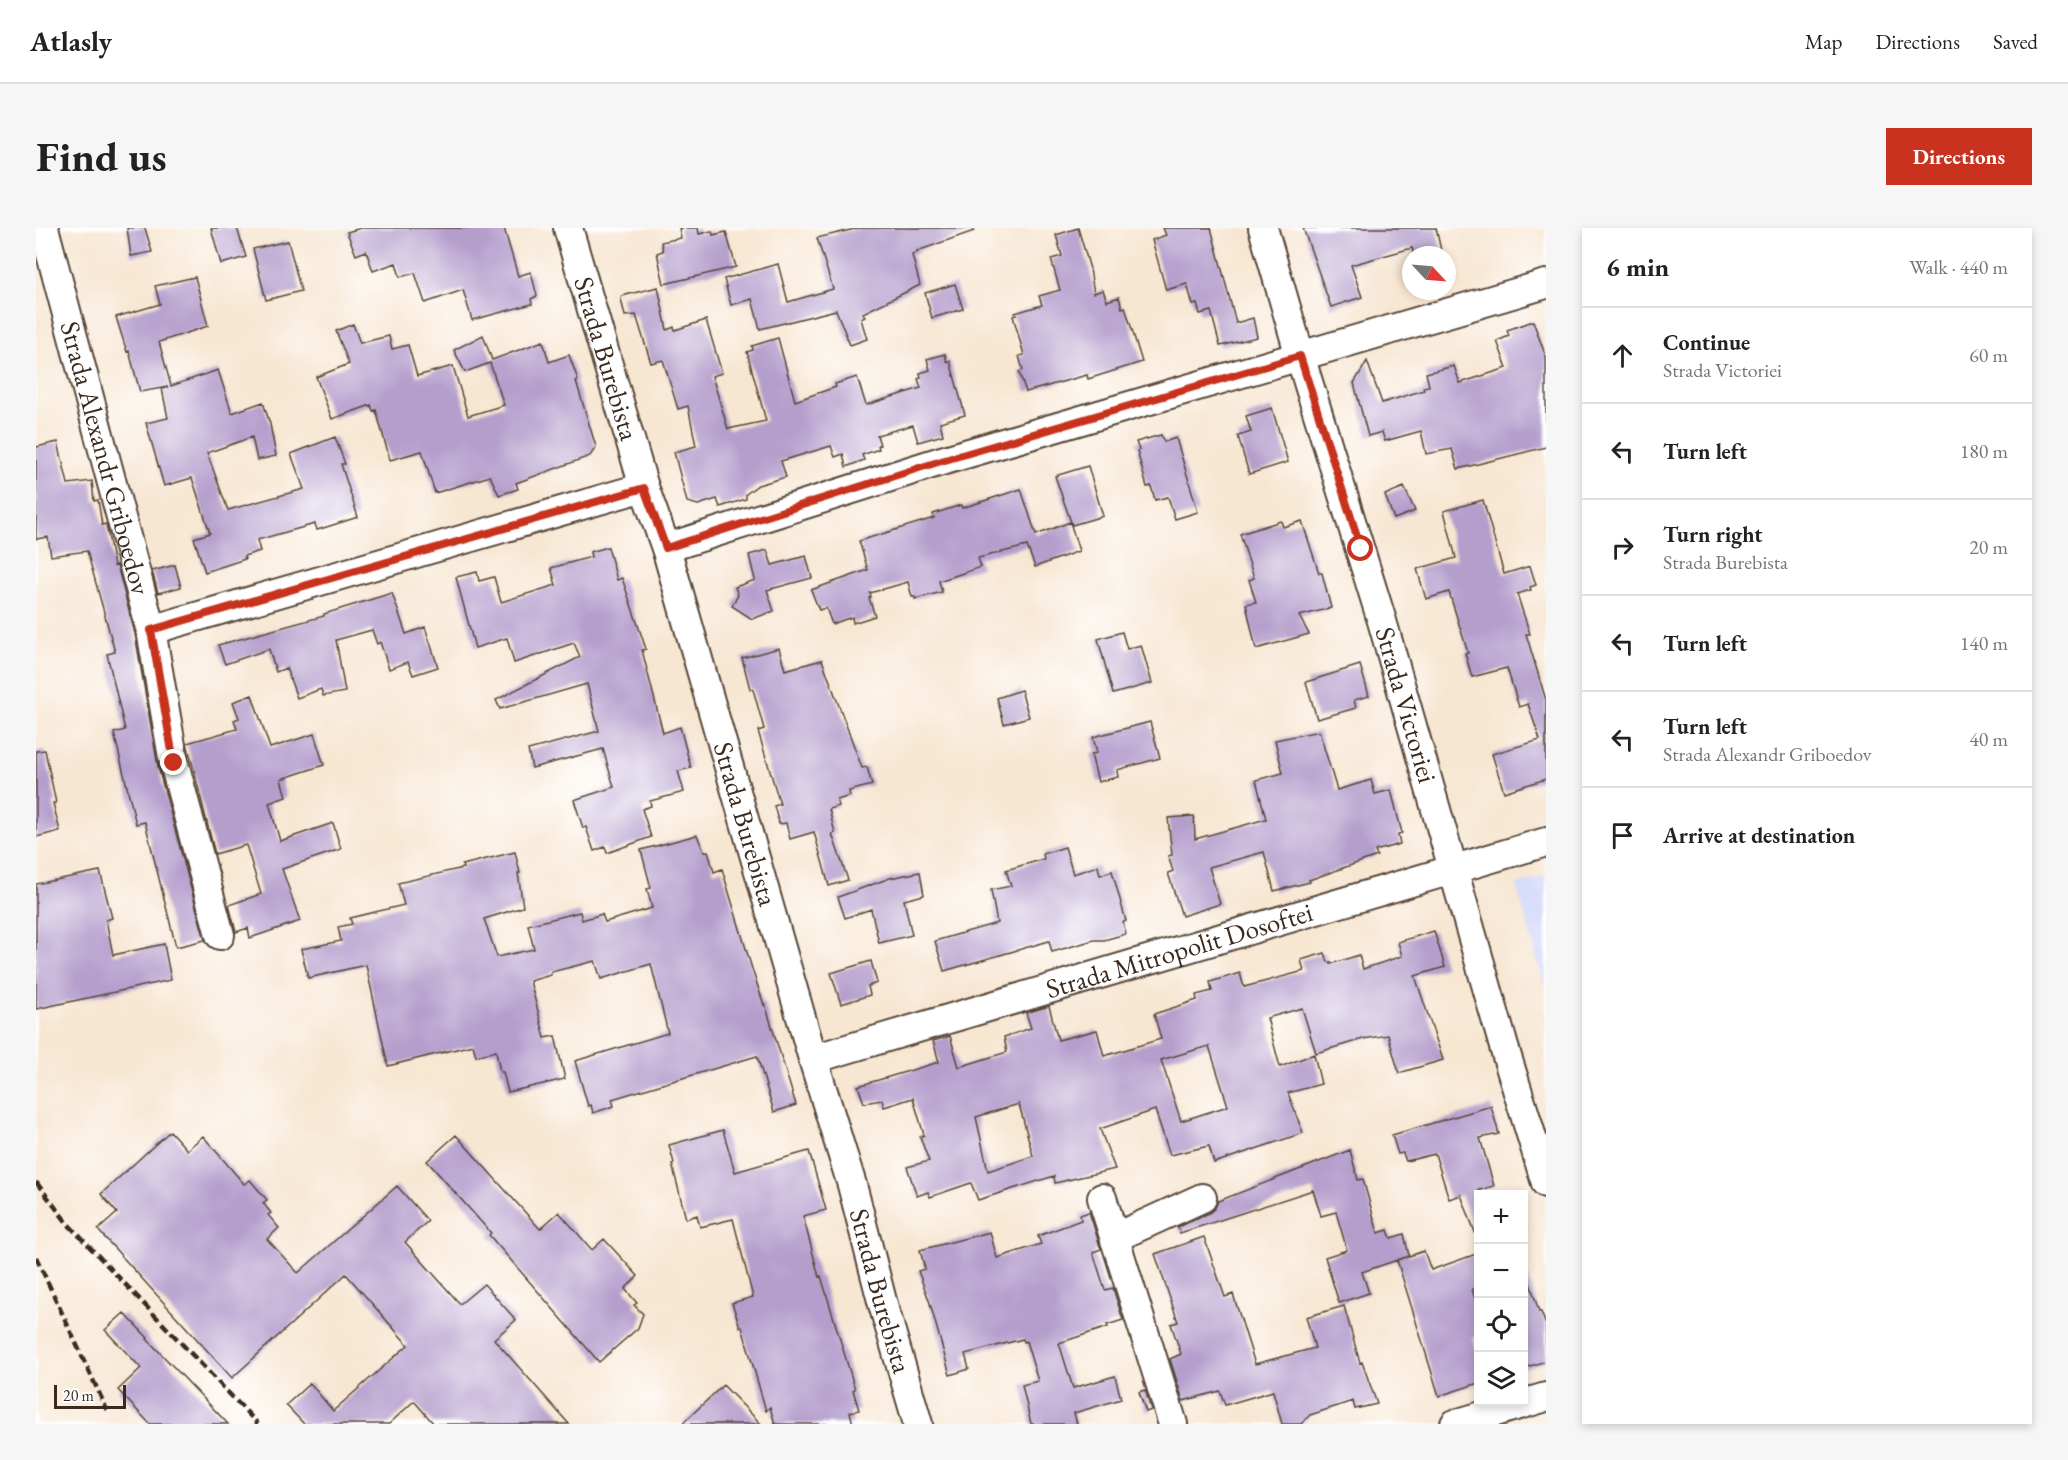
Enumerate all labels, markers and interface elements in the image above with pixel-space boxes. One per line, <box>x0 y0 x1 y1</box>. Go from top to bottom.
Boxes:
text: Atlasly <box>30 23 112 59</box>
text: Map <box>1805 28 1842 55</box>
text: Directions <box>1875 28 1960 55</box>
text: Saved <box>1993 28 2038 55</box>
button: Directions <box>1886 128 2032 185</box>
text: Find us <box>36 129 167 184</box>
north arrow <box>1402 246 1456 300</box>
text: 6 min <box>1606 250 1669 284</box>
text: Walk · 440 m <box>1909 254 2008 280</box>
street label: Strada Burebista <box>566 272 647 445</box>
street label: Strada Alexandr Griboedov <box>53 317 159 599</box>
text: Continue <box>1663 328 1750 357</box>
icon: ahead <box>1606 339 1639 372</box>
text: 60 m <box>1969 342 2008 368</box>
text: Strada Victoriei <box>1663 357 1782 383</box>
icon: left <box>1606 435 1639 468</box>
text: Turn left <box>1663 437 1747 466</box>
text: 180 m <box>1960 438 2008 464</box>
text: Turn right <box>1663 520 1762 549</box>
icon: right <box>1606 531 1639 564</box>
text: 20 m <box>1969 534 2008 560</box>
route start <box>1347 535 1373 561</box>
text: Strada Burebista <box>1663 549 1788 575</box>
street label: Strada Victoriei <box>1368 623 1446 787</box>
icon: left <box>1606 627 1639 660</box>
text: Turn left <box>1663 629 1747 658</box>
text: 140 m <box>1960 630 2008 656</box>
text: Turn left <box>1663 712 1747 741</box>
icon: left <box>1606 723 1639 756</box>
text: 40 m <box>1969 726 2008 752</box>
street label: Strada Burebista <box>706 738 786 910</box>
text: Strada Alexandr Griboedov <box>1663 741 1872 767</box>
route end <box>160 749 186 775</box>
icon: arrive <box>1606 819 1639 852</box>
text: Arrive at destination <box>1663 821 1855 850</box>
street label: Strada Mitropolit Dosoftei <box>1042 894 1317 1006</box>
map controls <box>1474 1190 1528 1406</box>
button: + <box>1474 1190 1528 1244</box>
street label: Strada Burebista <box>842 1205 920 1377</box>
button: − <box>1474 1244 1528 1298</box>
button: locate <box>1474 1298 1528 1352</box>
button: layers <box>1474 1352 1528 1406</box>
scale bar <box>54 1382 126 1410</box>
text: 20 m <box>63 1385 94 1406</box>

